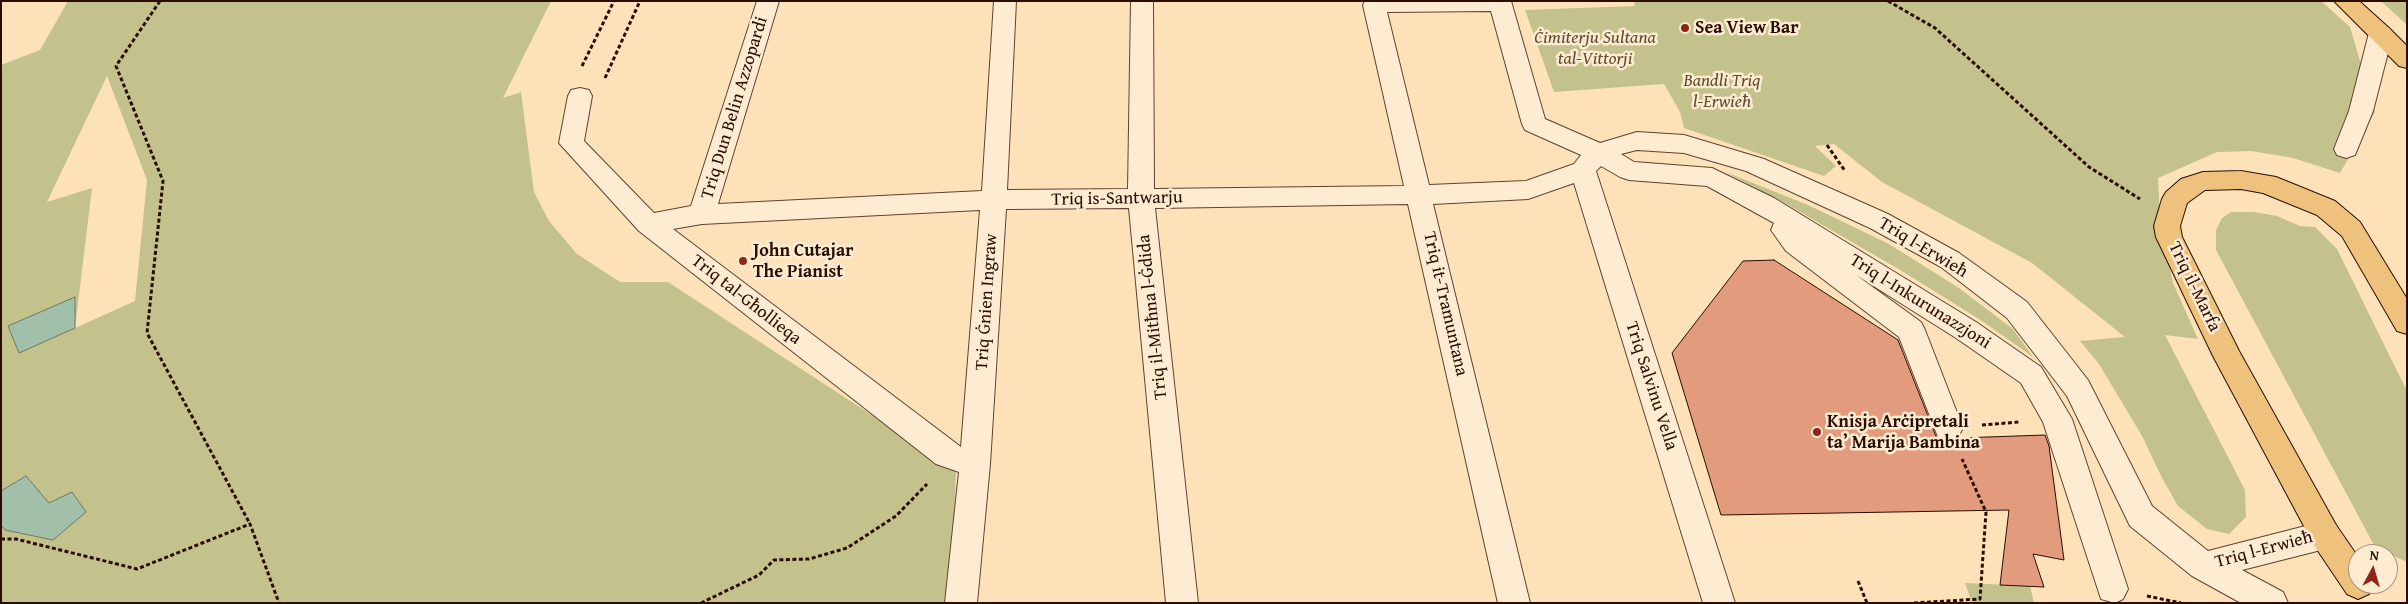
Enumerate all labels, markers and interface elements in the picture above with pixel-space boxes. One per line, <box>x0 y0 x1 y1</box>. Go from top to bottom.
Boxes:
street label: Triq Dun Belin Azzopardi <box>697 14 773 202</box>
place label: Sea View Bar <box>1695 17 1799 39</box>
marker: Sea View Bar <box>1679 22 1691 34</box>
park label: Ċimiterju Sultana tal-Vittorji <box>1534 27 1656 70</box>
park label: Bandli Triq l-Erwieħ <box>1684 70 1760 112</box>
street label: Triq is-Santwarju <box>1051 187 1183 211</box>
street label: Triq l-Erwieħ <box>1875 213 1971 283</box>
street label: Triq it-Tramuntana <box>1418 230 1472 378</box>
street label: Triq Ġnien Ingraw <box>971 233 1003 371</box>
street label: Triq il-Mitħna l-Ġdida <box>1134 233 1172 401</box>
street label: Triq il-Marfa <box>2163 239 2225 335</box>
place label: John Cutajar The Pianist <box>753 240 853 282</box>
street label: Triq tal-Għollieqa <box>687 250 805 350</box>
street label: Triq l-Inkurunazzjoni <box>1845 250 1995 354</box>
marker: John Cutajar The Pianist <box>737 255 749 267</box>
street label: Triq Salvinu Vella <box>1620 319 1682 453</box>
place label: Knisja Arċipretali ta’ Marija Bambina <box>1827 411 1980 454</box>
marker: Knisja Arċipretali ta’ Marija Bambina <box>1811 426 1823 438</box>
street label: Triq l-Erwieħ <box>2213 527 2315 573</box>
north arrow <box>2348 544 2398 594</box>
text: N <box>2369 545 2380 566</box>

